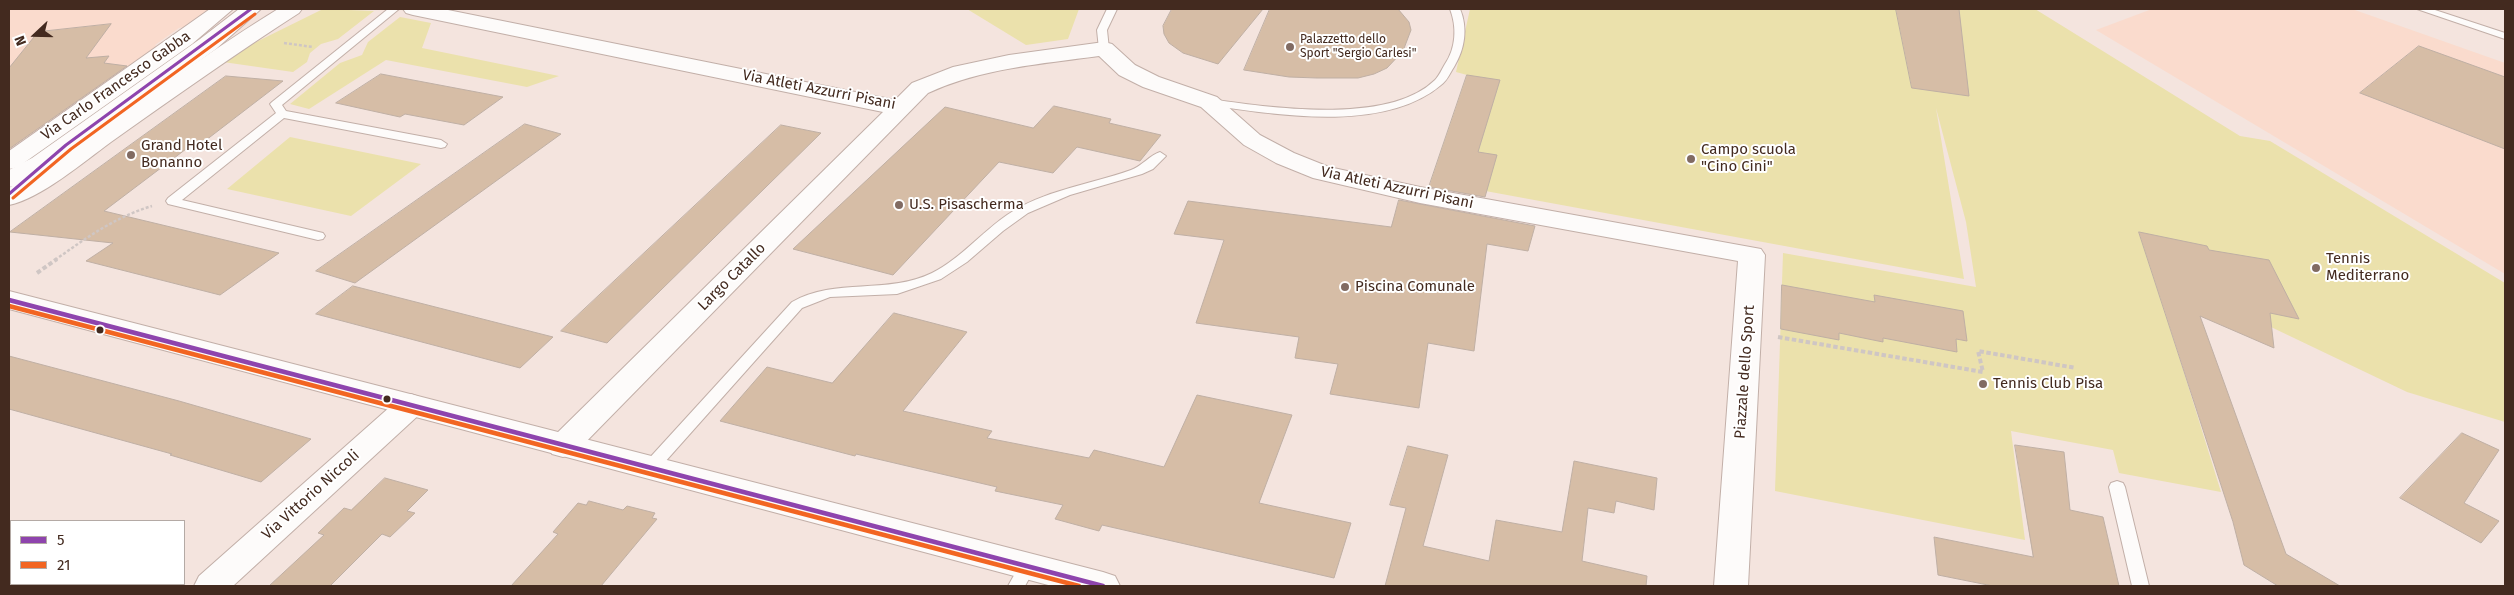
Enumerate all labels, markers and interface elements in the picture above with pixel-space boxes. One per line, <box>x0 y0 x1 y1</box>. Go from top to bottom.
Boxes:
north arrow <box>10 10 60 60</box>
street label: Via Carlo Francesco Gabba <box>38 28 194 144</box>
text: N <box>11 33 30 48</box>
place label: Palazzetto dello Sport "Sergio Carlesi" <box>1300 33 1416 61</box>
marker: Palazzetto dello Sport "Sergio Carlesi" <box>1284 41 1296 53</box>
street label: Via Atleti Azzurri Pisani <box>741 66 897 114</box>
place label: Grand Hotel Bonanno <box>141 137 222 172</box>
place label: Campo scuola "Cino Cini" <box>1701 141 1796 176</box>
marker: Grand Hotel Bonanno <box>125 149 137 161</box>
marker: Campo scuola "Cino Cini" <box>1685 153 1697 165</box>
street label: Via Atleti Azzurri Pisani <box>1319 163 1475 213</box>
place label: U.S. Pisascherma <box>909 196 1024 214</box>
marker: U.S. Pisascherma <box>893 199 905 211</box>
street label: Largo Catallo <box>694 239 770 315</box>
place label: Tennis Mediterrano <box>2326 250 2409 285</box>
marker: Tennis Mediterrano <box>2310 262 2322 274</box>
place label: Piscina Comunale <box>1355 278 1475 296</box>
marker: Piscina Comunale <box>1339 281 1351 293</box>
street label: Piazzale dello Sport <box>1731 304 1759 440</box>
unlabelled marker <box>95 325 105 335</box>
place label: Tennis Club Pisa <box>1993 375 2103 393</box>
marker: Tennis Club Pisa <box>1977 378 1989 390</box>
unlabelled marker <box>382 394 392 404</box>
street label: Via Vittorio Niccoli <box>259 446 363 544</box>
legend <box>10 520 185 585</box>
text: 5 <box>57 531 65 549</box>
text: 21 <box>57 556 71 574</box>

